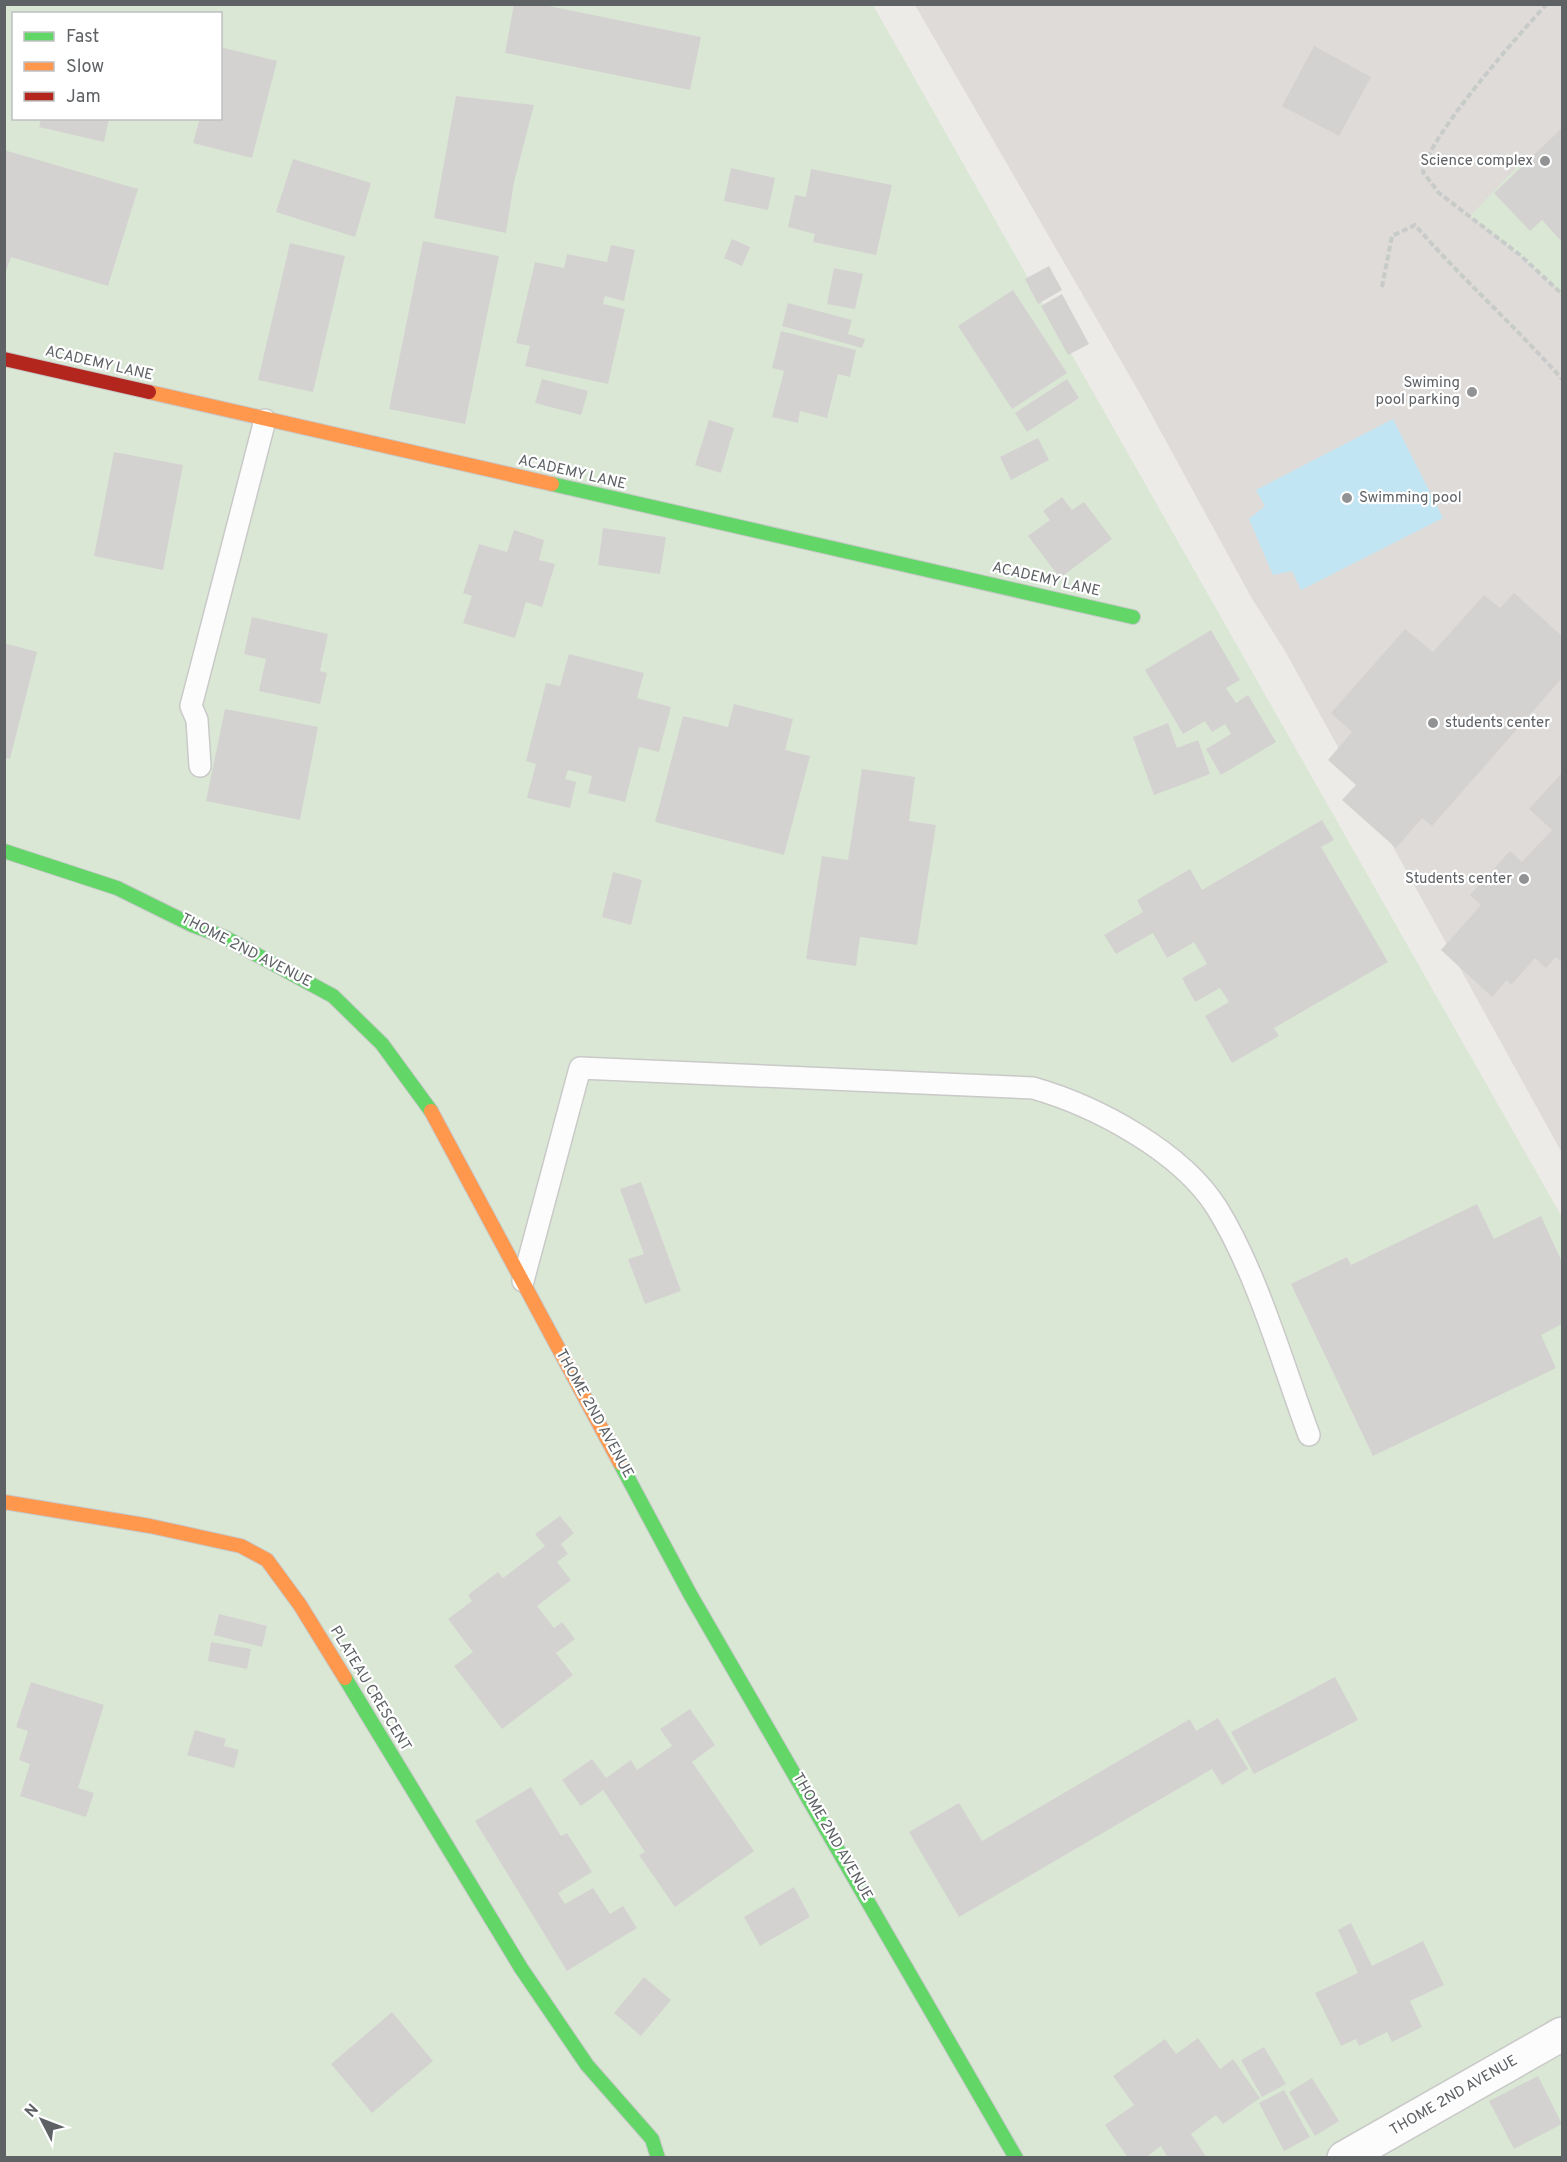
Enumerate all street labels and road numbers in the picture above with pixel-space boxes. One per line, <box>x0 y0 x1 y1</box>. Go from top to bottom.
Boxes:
street label: ACADEMY LANE <box>43 342 155 386</box>
street label: ACADEMY LANE <box>516 451 628 495</box>
street label: ACADEMY LANE <box>990 558 1102 602</box>
street label: THOME 2ND AVENUE <box>177 910 315 992</box>
street label: THOME 2ND AVENUE <box>551 1346 637 1482</box>
street label: PLATEAU CRESCENT <box>325 1623 415 1755</box>
street label: THOME 2ND AVENUE <box>788 1770 876 1904</box>
street label: THOME 2ND AVENUE <box>1387 2052 1521 2140</box>

